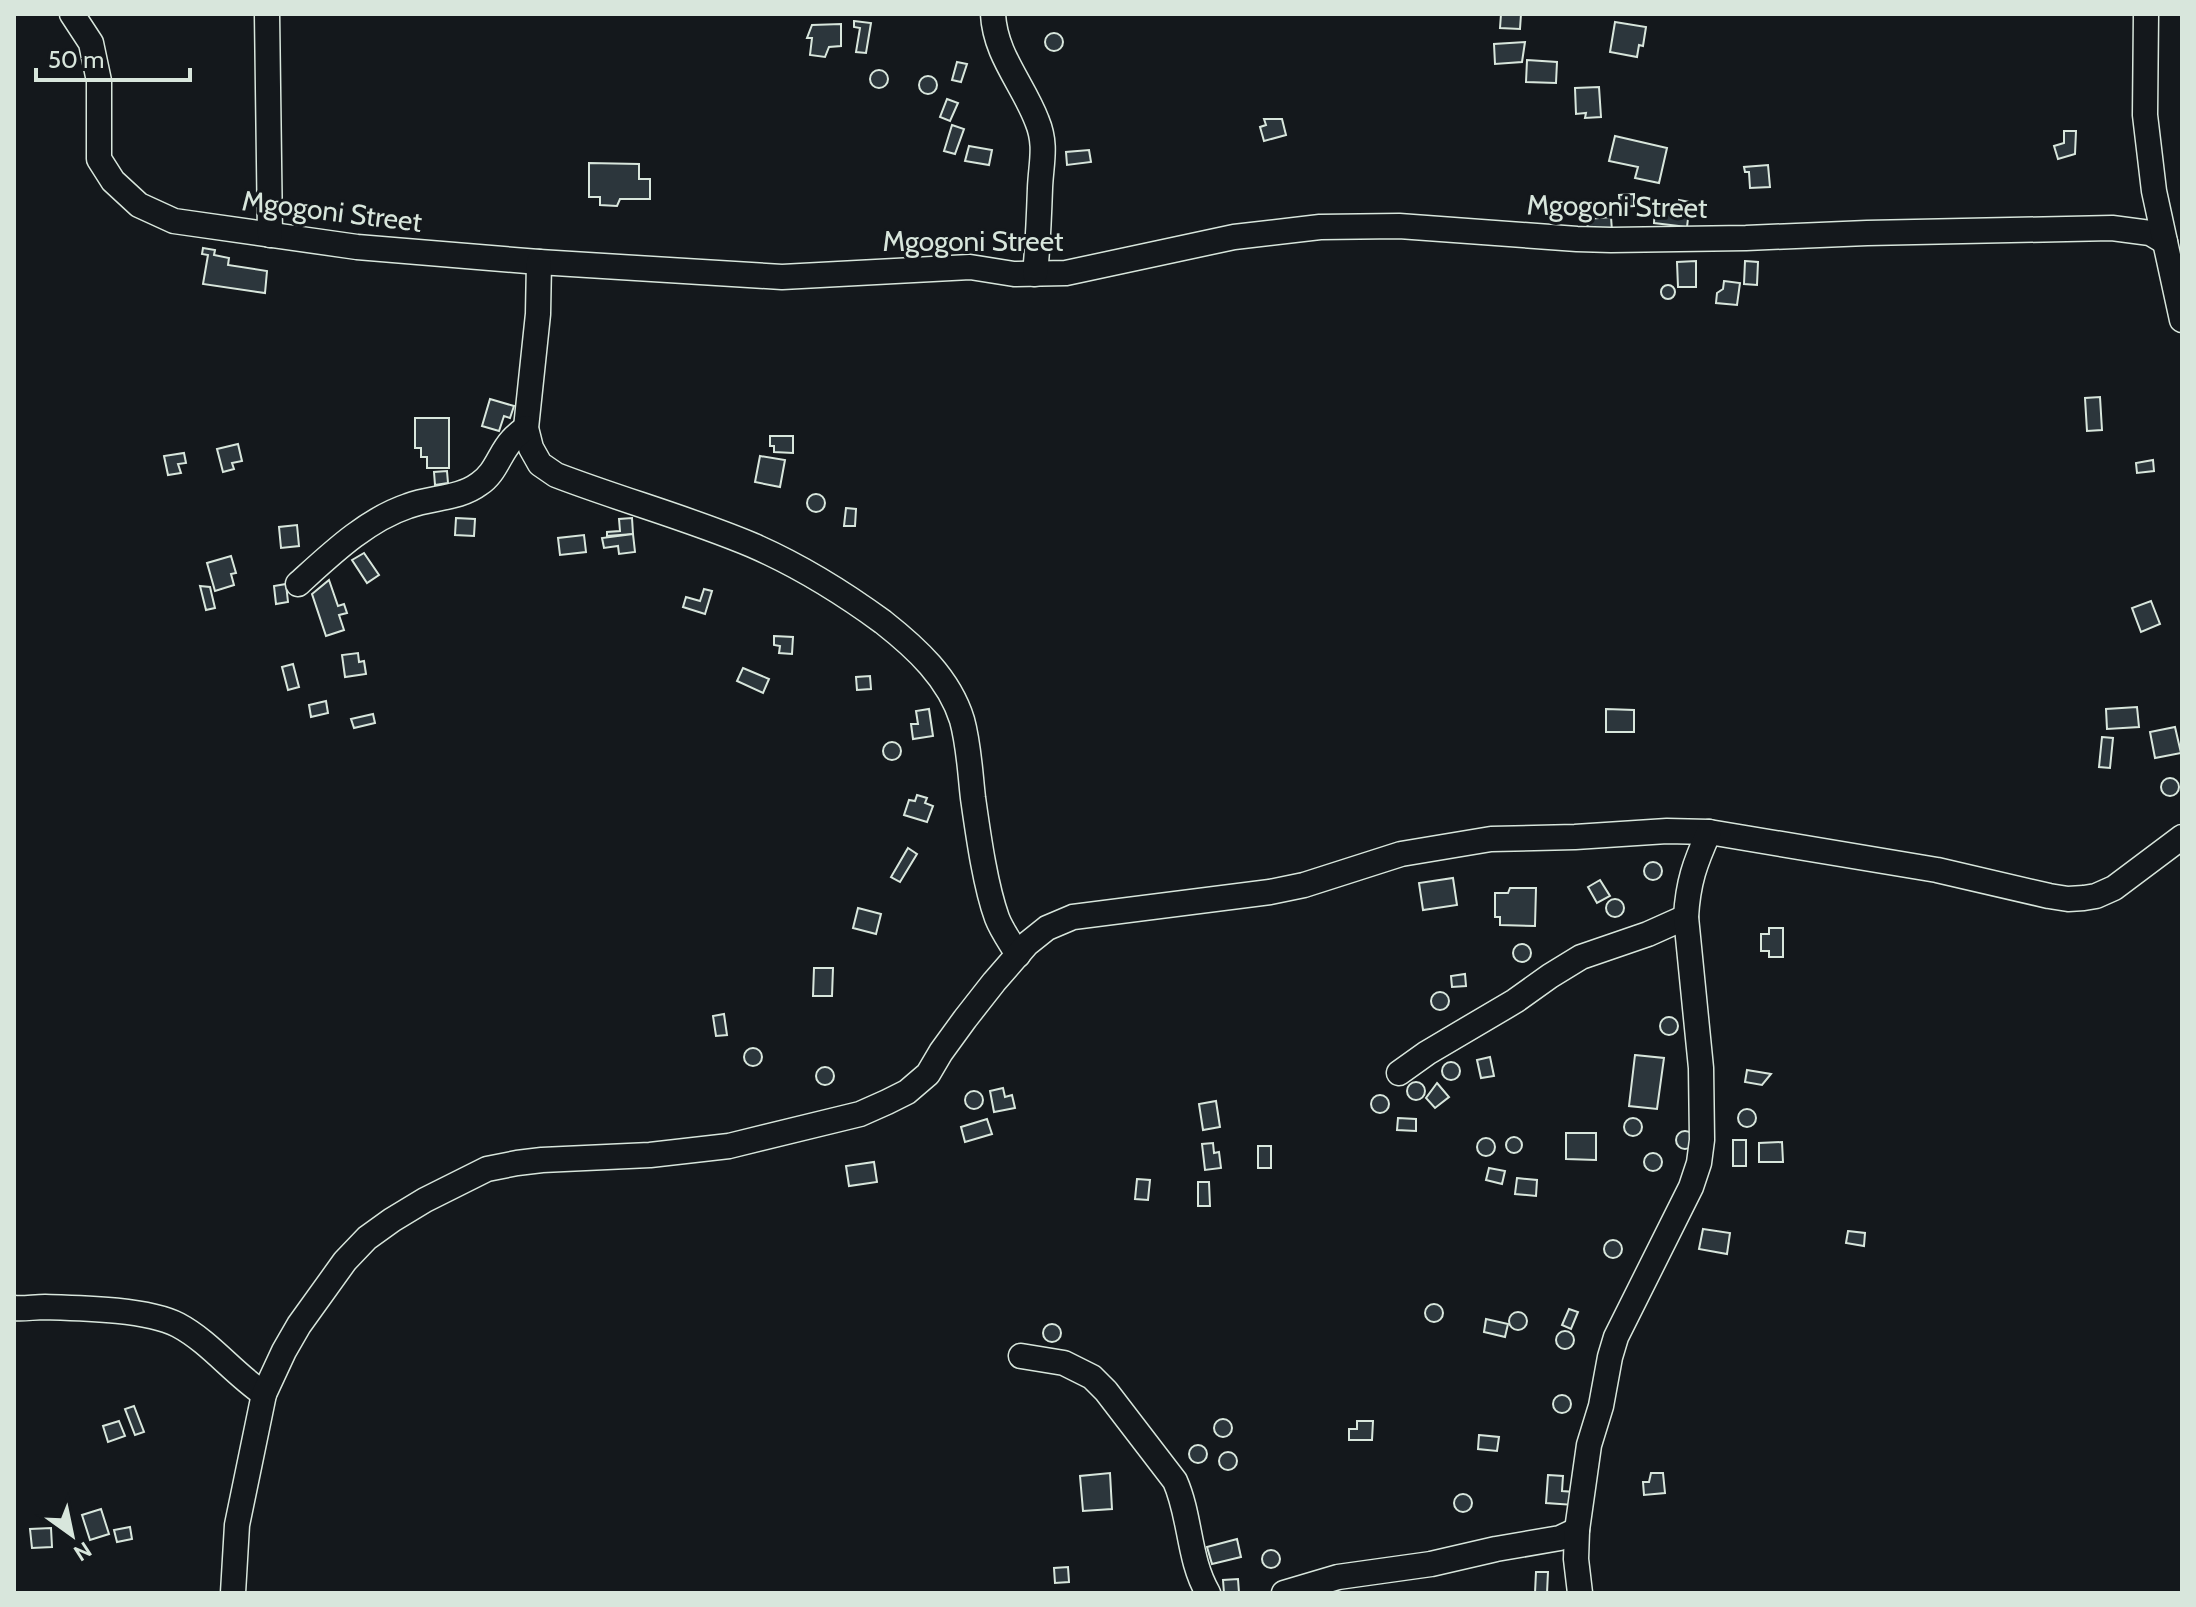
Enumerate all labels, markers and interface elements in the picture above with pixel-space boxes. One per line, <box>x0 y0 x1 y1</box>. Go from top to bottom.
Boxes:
scale bar <box>36 32 190 82</box>
text: 50 m <box>48 45 104 74</box>
street label: Mgogoni Street <box>240 183 424 239</box>
street label: Mgogoni Street <box>1526 187 1708 225</box>
street label: Mgogoni Street <box>883 224 1063 258</box>
north arrow <box>32 1495 112 1575</box>
text: N <box>69 1536 96 1567</box>

